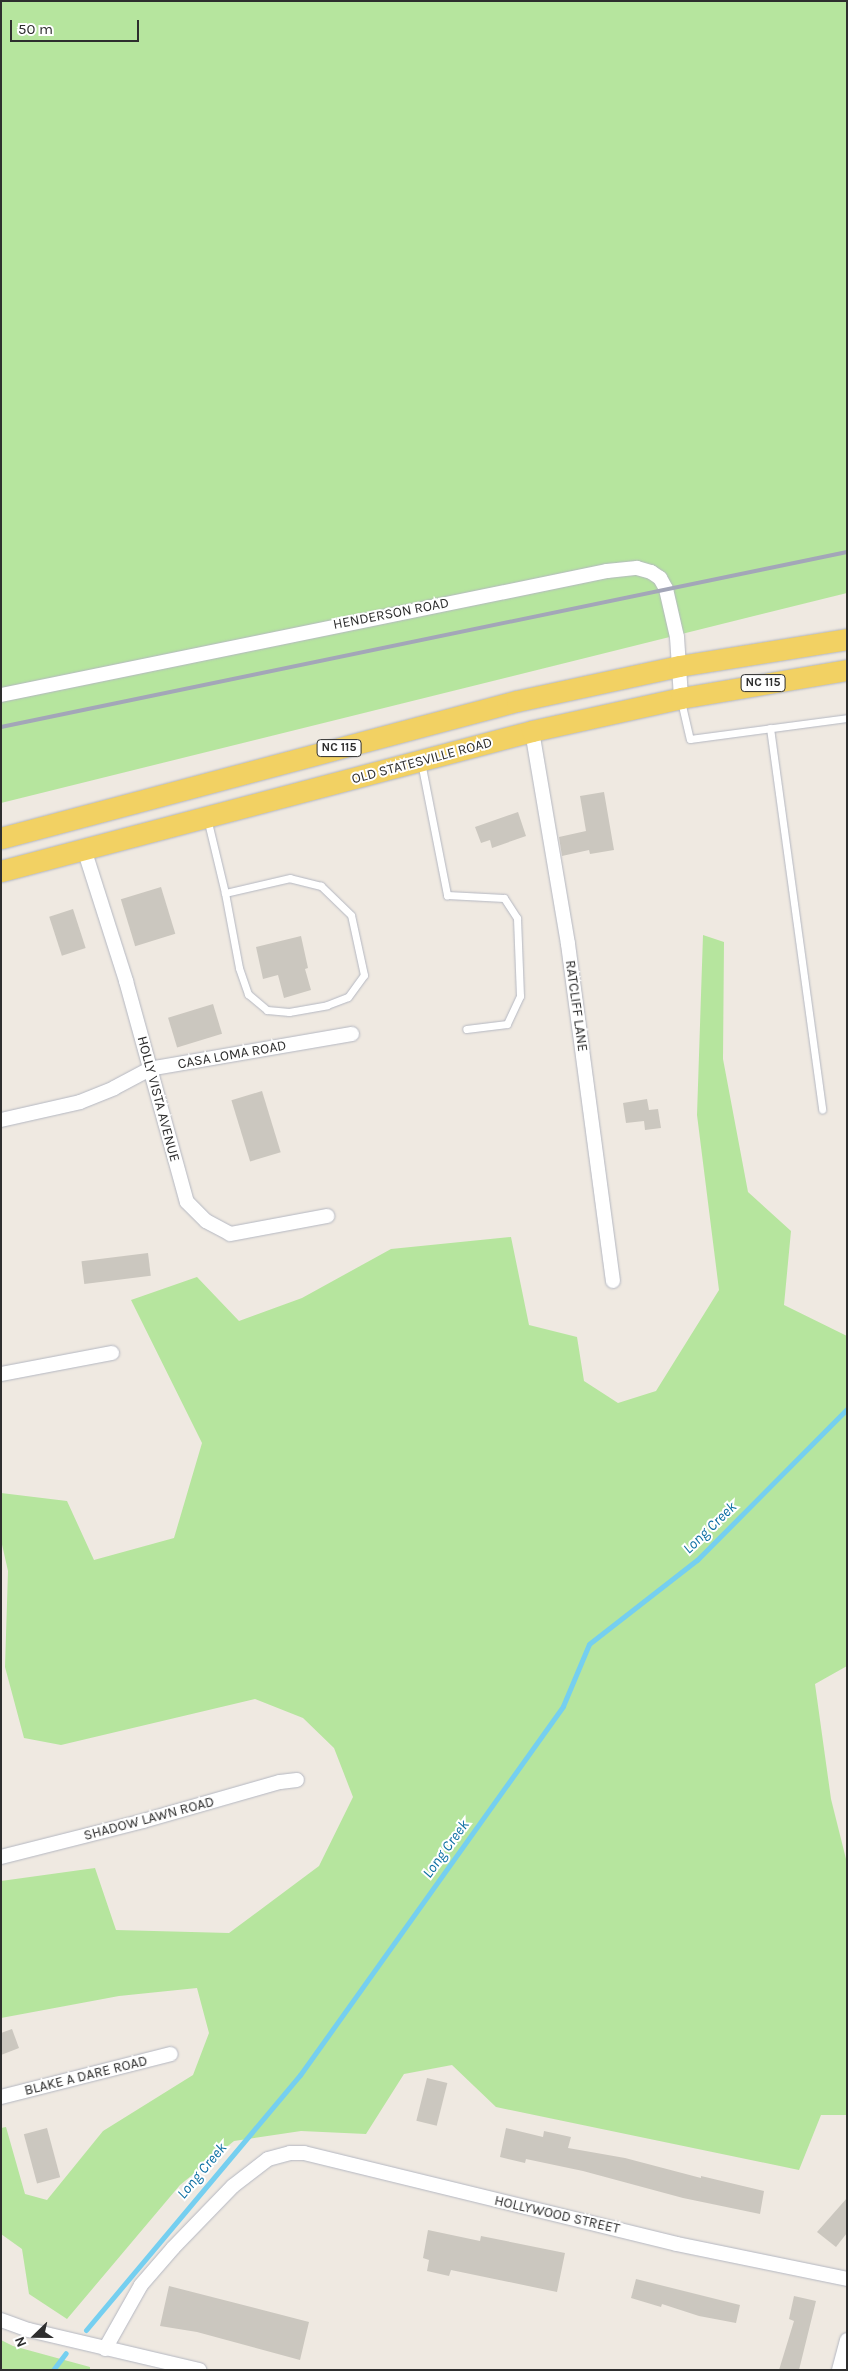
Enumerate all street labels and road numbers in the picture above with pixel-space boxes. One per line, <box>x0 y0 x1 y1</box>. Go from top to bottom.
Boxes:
street label: HENDERSON ROAD <box>332 595 450 633</box>
road number: NC 115 <box>740 674 786 692</box>
street label: OLD STATESVILLE ROAD <box>350 734 494 788</box>
road number: NC 115 <box>316 738 362 758</box>
street label: RATCLIFF LANE <box>561 959 591 1053</box>
street label: HOLLY VISTA AVENUE <box>133 1034 183 1164</box>
street label: CASA LOMA ROAD <box>176 1037 288 1073</box>
street label: SHADOW LAWN ROAD <box>82 1793 216 1845</box>
street label: BLAKE A DARE ROAD <box>23 2053 149 2099</box>
street label: HOLLYWOOD STREET <box>493 2192 621 2238</box>

